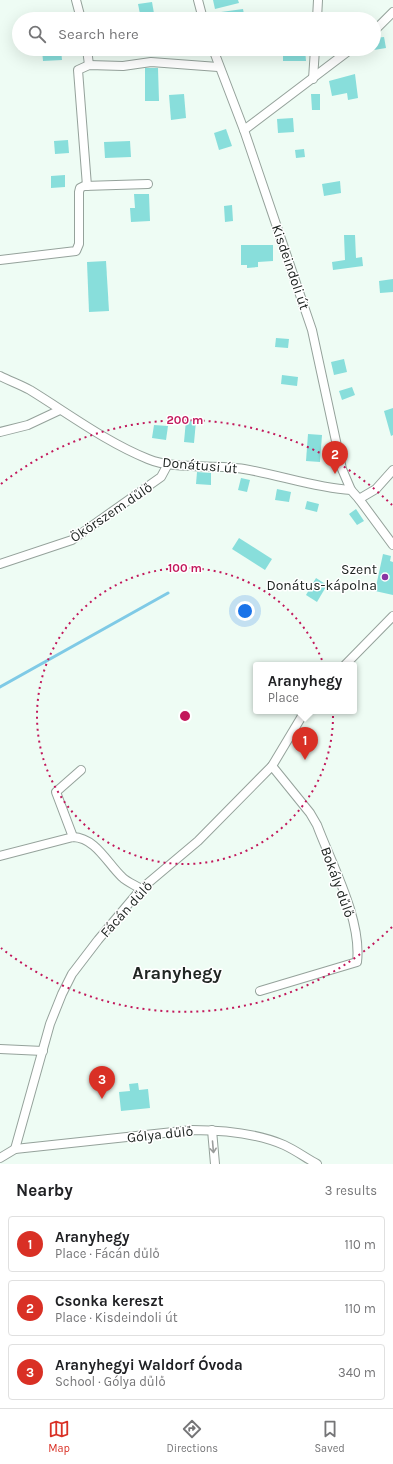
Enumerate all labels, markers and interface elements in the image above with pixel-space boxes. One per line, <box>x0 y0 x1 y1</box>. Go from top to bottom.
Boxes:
search box <box>12 12 381 56</box>
icon: search <box>26 23 48 45</box>
text: Search here <box>58 25 139 43</box>
street label: Kisdeindoli út <box>268 222 313 312</box>
text: 200 m <box>167 413 203 427</box>
pin: 2 <box>322 441 348 474</box>
street label: Donátusi út <box>162 454 238 477</box>
street label: Ökörszem dűlő <box>67 479 156 546</box>
text: 100 m <box>168 561 202 575</box>
place label: Szent Donátus-kápolna <box>266 561 377 594</box>
marker: Szent Donátus-kápolna <box>380 572 390 582</box>
your location <box>235 601 255 621</box>
popup <box>253 662 357 714</box>
text: Aranyhegy <box>268 672 342 690</box>
text: Place <box>268 690 299 705</box>
centre of rings <box>178 709 192 723</box>
pin: 1 <box>292 727 318 760</box>
street label: Bokály dűlő <box>317 844 358 920</box>
street label: Fácán dűlő <box>97 878 156 941</box>
district label: Aranyhegy <box>132 962 222 984</box>
pin: 3 <box>89 1066 115 1099</box>
street label: Gólya dűlő <box>126 1123 194 1146</box>
one-way arrow <box>210 1140 217 1153</box>
text: Nearby <box>16 1180 73 1200</box>
text: 3 results <box>325 1183 377 1198</box>
text: Aranyhegy <box>55 1228 130 1246</box>
text: 1 <box>28 1237 32 1252</box>
text: 110 m <box>344 1237 376 1252</box>
text: Place · Fácán dűlő <box>55 1246 160 1261</box>
text: Csonka kereszt <box>55 1292 164 1310</box>
text: 2 <box>26 1301 34 1316</box>
text: 110 m <box>344 1301 376 1316</box>
text: Place · Kisdeindoli út <box>55 1310 178 1325</box>
text: Aranyhegyi Waldorf Óvoda <box>55 1356 243 1374</box>
text: 3 <box>26 1365 34 1380</box>
text: 340 m <box>338 1365 376 1380</box>
text: School · Gólya dűlő <box>55 1374 166 1389</box>
tab: Map <box>48 1418 70 1455</box>
tab: Directions <box>166 1418 218 1455</box>
tab: Saved <box>314 1418 345 1455</box>

